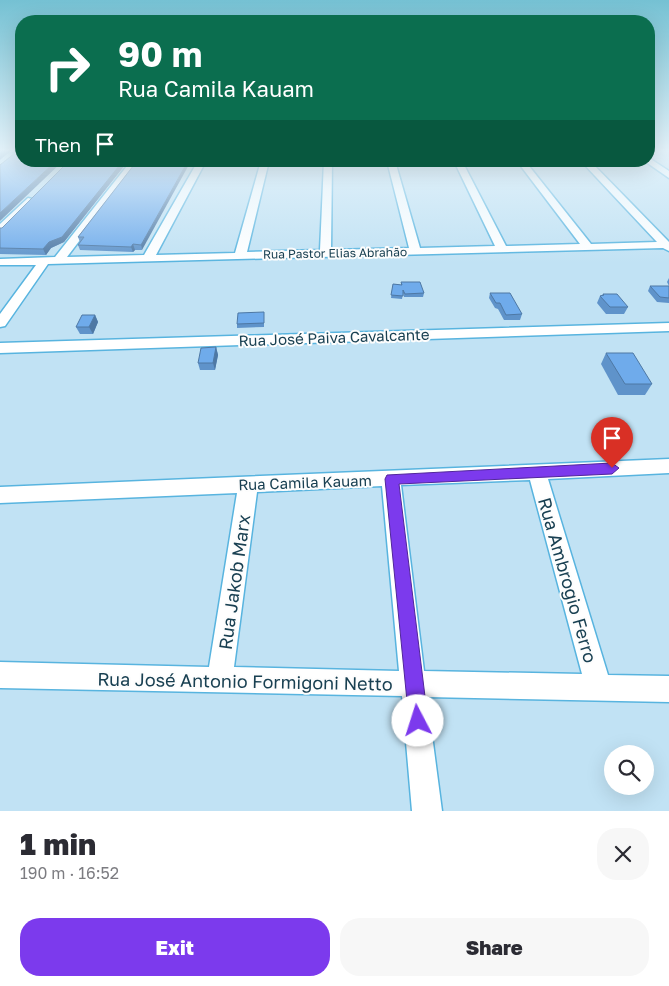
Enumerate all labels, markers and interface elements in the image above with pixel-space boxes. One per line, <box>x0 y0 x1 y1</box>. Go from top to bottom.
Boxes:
text: 90 m <box>118 33 202 75</box>
icon: right <box>35 35 100 100</box>
text: Rua Camila Kauam <box>118 75 314 102</box>
icon: arrive <box>91 130 119 158</box>
text: Then <box>35 133 81 156</box>
street label: Rua Pastor Elias Abrahão <box>263 244 407 262</box>
street label: Rua José Paiva Cavalcante <box>238 325 430 349</box>
pin <box>591 417 633 468</box>
icon: arrive <box>598 424 626 452</box>
street label: Rua Camila Kauam <box>238 471 372 493</box>
street label: Rua Ambrogio Ferro <box>534 495 602 665</box>
street label: Rua Jakob Marx <box>214 513 254 651</box>
street label: Rua José Antonio Formigoni Netto <box>97 667 393 695</box>
position arrow <box>391 694 443 746</box>
map controls <box>604 745 654 795</box>
button: search <box>604 745 654 795</box>
text: 1 min <box>20 826 96 862</box>
button: close <box>597 828 649 880</box>
text: 190 m · 16:52 <box>20 863 119 883</box>
button: Exit <box>20 918 330 976</box>
button: Share <box>340 918 649 976</box>

